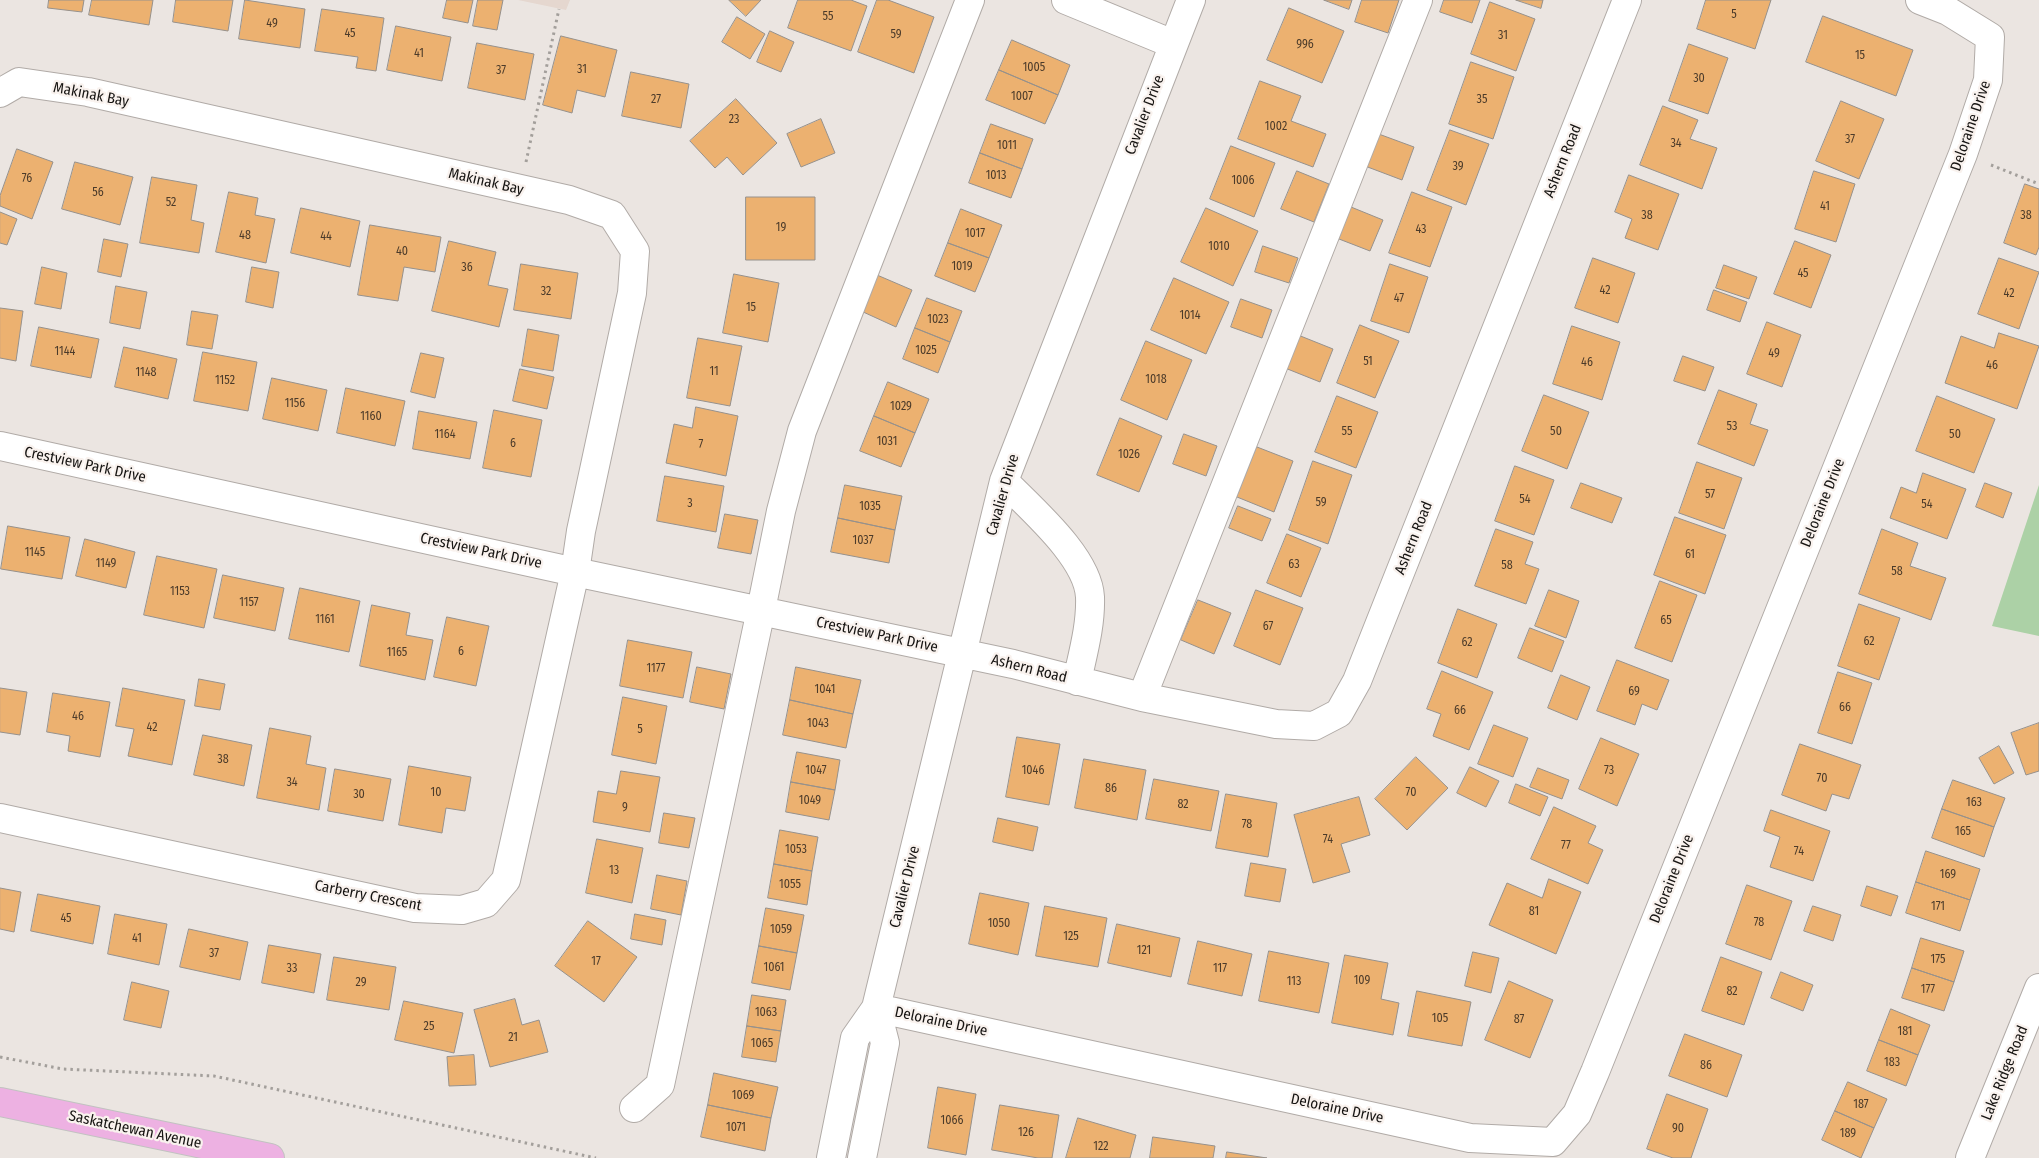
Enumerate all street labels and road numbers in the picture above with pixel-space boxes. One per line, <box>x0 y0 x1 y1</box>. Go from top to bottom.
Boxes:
street label: Cavalier Drive <box>1122 73 1168 157</box>
street label: Deloraine Drive <box>1947 78 1995 174</box>
street label: Makinak Bay <box>52 79 130 111</box>
street label: Ashern Road <box>1540 122 1586 200</box>
street label: Makinak Bay <box>447 165 525 199</box>
street label: Crestview Park Drive <box>22 443 148 487</box>
street label: Cavalier Drive <box>983 452 1023 538</box>
street label: Deloraine Drive <box>1797 456 1849 550</box>
street label: Ashern Road <box>1391 499 1437 577</box>
street label: Crestview Park Drive <box>418 529 544 573</box>
street label: Crestview Park Drive <box>814 613 940 657</box>
street label: Ashern Road <box>989 651 1069 687</box>
street label: Deloraine Drive <box>1646 832 1698 926</box>
street label: Cavalier Drive <box>886 844 924 930</box>
street label: Carberry Crescent <box>313 877 423 915</box>
street label: Deloraine Drive <box>893 1003 989 1041</box>
street label: Lake Ridge Road <box>1978 1023 2032 1123</box>
street label: Deloraine Drive <box>1289 1090 1385 1128</box>
street label: Saskatchewan Avenue <box>67 1107 203 1153</box>

